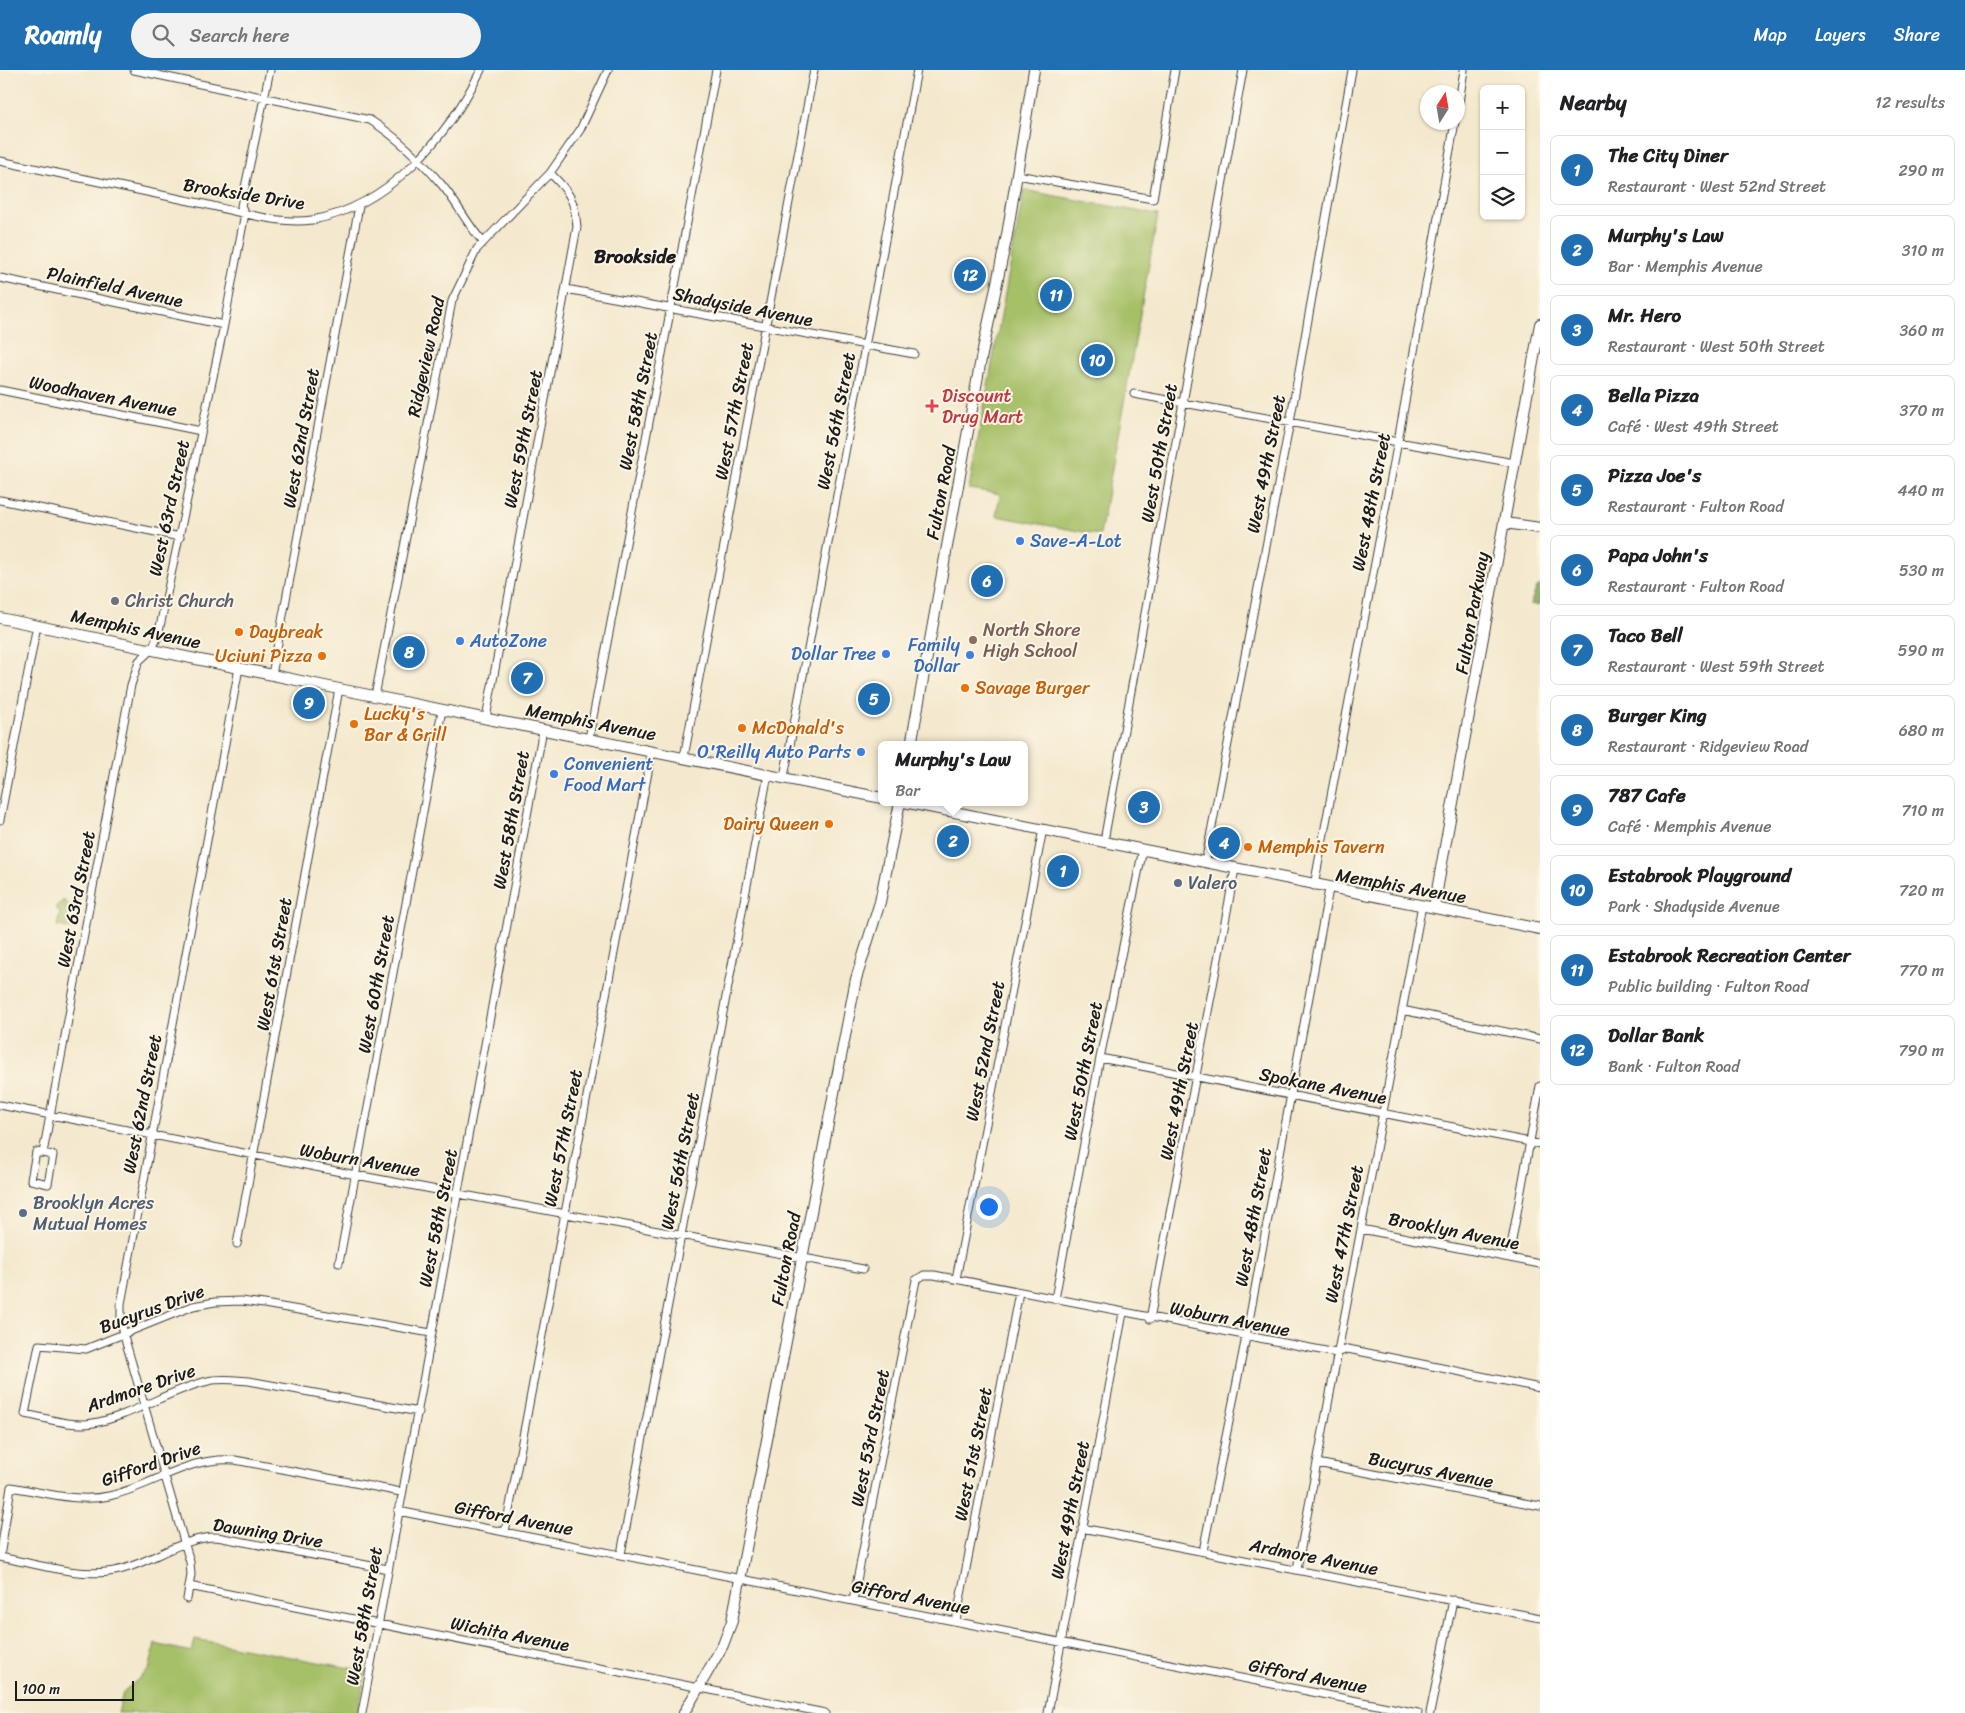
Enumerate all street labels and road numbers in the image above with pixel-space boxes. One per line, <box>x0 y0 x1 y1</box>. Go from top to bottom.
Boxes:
street label: Brookside Drive <box>181 169 307 219</box>
street label: Plainfield Avenue <box>44 257 186 317</box>
street label: Shadyside Avenue <box>670 278 816 336</box>
street label: Ridgeview Road <box>398 293 455 420</box>
street label: West 58th Street <box>609 329 667 473</box>
street label: West 57th Street <box>705 339 763 483</box>
street label: West 56th Street <box>807 349 865 493</box>
street label: West 62nd Street <box>273 365 329 510</box>
street label: Woodhaven Avenue <box>26 366 180 426</box>
street label: West 59th Street <box>494 367 552 511</box>
street label: West 50th Street <box>1131 381 1187 525</box>
street label: West 49th Street <box>1237 392 1295 536</box>
street label: West 48th Street <box>1342 430 1400 574</box>
street label: West 63rd Street <box>139 437 199 579</box>
street label: Fulton Road <box>916 442 966 542</box>
street label: Fulton Parkway <box>1445 549 1499 677</box>
street label: Memphis Avenue <box>68 600 204 658</box>
street label: Memphis Avenue <box>523 694 659 750</box>
street label: West 58th Street <box>483 748 539 892</box>
street label: West 63rd Street <box>47 828 105 970</box>
street label: Memphis Avenue <box>1333 859 1469 913</box>
street label: West 61st Street <box>247 895 301 1033</box>
street label: West 60th Street <box>348 912 404 1056</box>
street label: West 52nd Street <box>956 978 1014 1124</box>
street label: West 50th Street <box>1054 999 1112 1143</box>
street label: West 49th Street <box>1150 1019 1208 1163</box>
street label: West 62nd Street <box>113 1031 171 1176</box>
street label: Spokane Avenue <box>1257 1058 1390 1114</box>
street label: West 57th Street <box>534 1066 592 1210</box>
street label: West 56th Street <box>651 1089 709 1233</box>
street label: Woburn Avenue <box>297 1134 423 1186</box>
street label: West 48th Street <box>1225 1145 1281 1289</box>
street label: West 58th Street <box>409 1146 467 1290</box>
street label: West 47th Street <box>1315 1162 1373 1306</box>
street label: Brooklyn Avenue <box>1386 1203 1523 1259</box>
street label: Fulton Road <box>761 1208 811 1308</box>
street label: Bucyrus Drive <box>95 1275 209 1343</box>
street label: Woburn Avenue <box>1167 1292 1293 1346</box>
street label: Ardmore Drive <box>81 1354 200 1422</box>
street label: West 53rd Street <box>841 1366 899 1509</box>
street label: West 51st Street <box>944 1384 1002 1524</box>
street label: Gifford Drive <box>97 1432 205 1496</box>
street label: West 49th Street <box>1041 1438 1099 1582</box>
street label: Bucyrus Avenue <box>1366 1442 1496 1498</box>
street label: Gifford Avenue <box>452 1491 576 1545</box>
street label: Dawning Drive <box>211 1509 325 1557</box>
street label: Ardmore Avenue <box>1246 1529 1381 1585</box>
street label: West 58th Street <box>336 1544 392 1688</box>
street label: Gifford Avenue <box>849 1570 973 1624</box>
street label: Wichita Avenue <box>448 1607 573 1661</box>
street label: Gifford Avenue <box>1246 1649 1370 1703</box>

